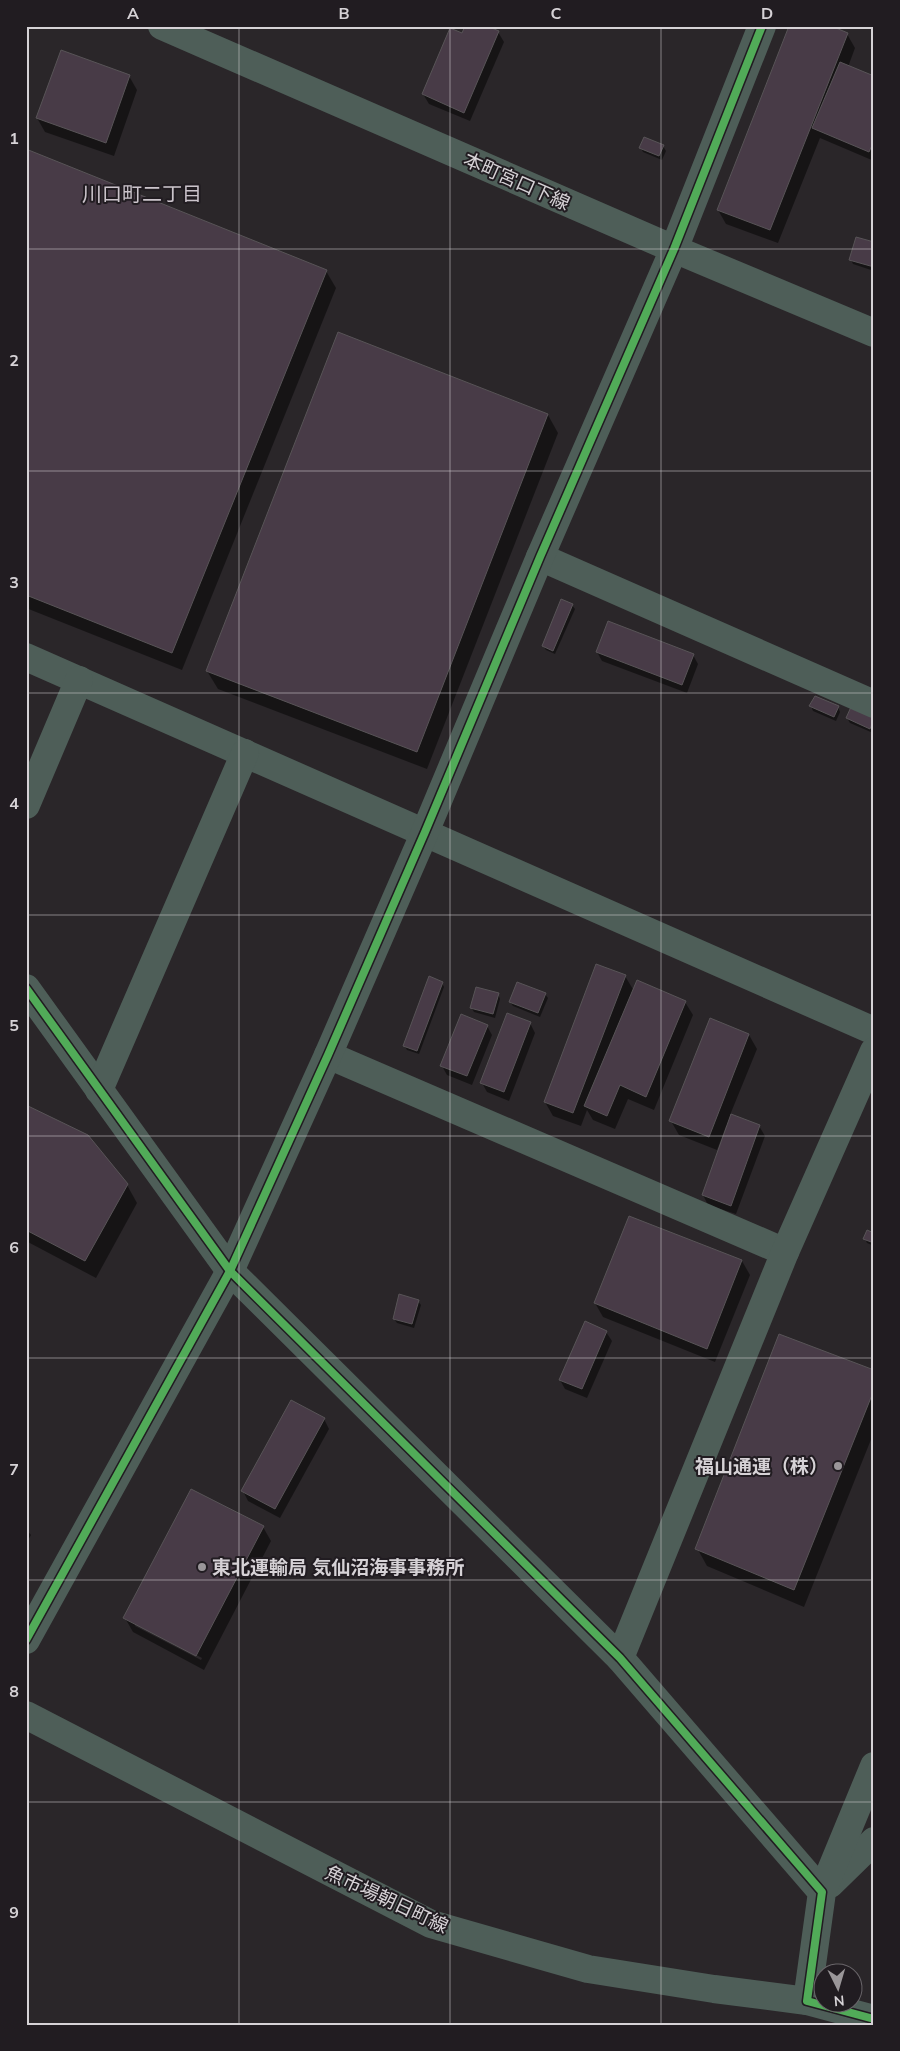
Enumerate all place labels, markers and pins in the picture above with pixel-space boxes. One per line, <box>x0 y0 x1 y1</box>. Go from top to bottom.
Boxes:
place label: 福山通運（株） <box>695 1454 828 1478</box>
marker: 福山通運（株） <box>832 1460 844 1472</box>
place label: 東北運輸局 気仙沼海事事務所 <box>212 1555 464 1579</box>
marker: 東北運輸局 気仙沼海事事務所 <box>196 1561 208 1573</box>

